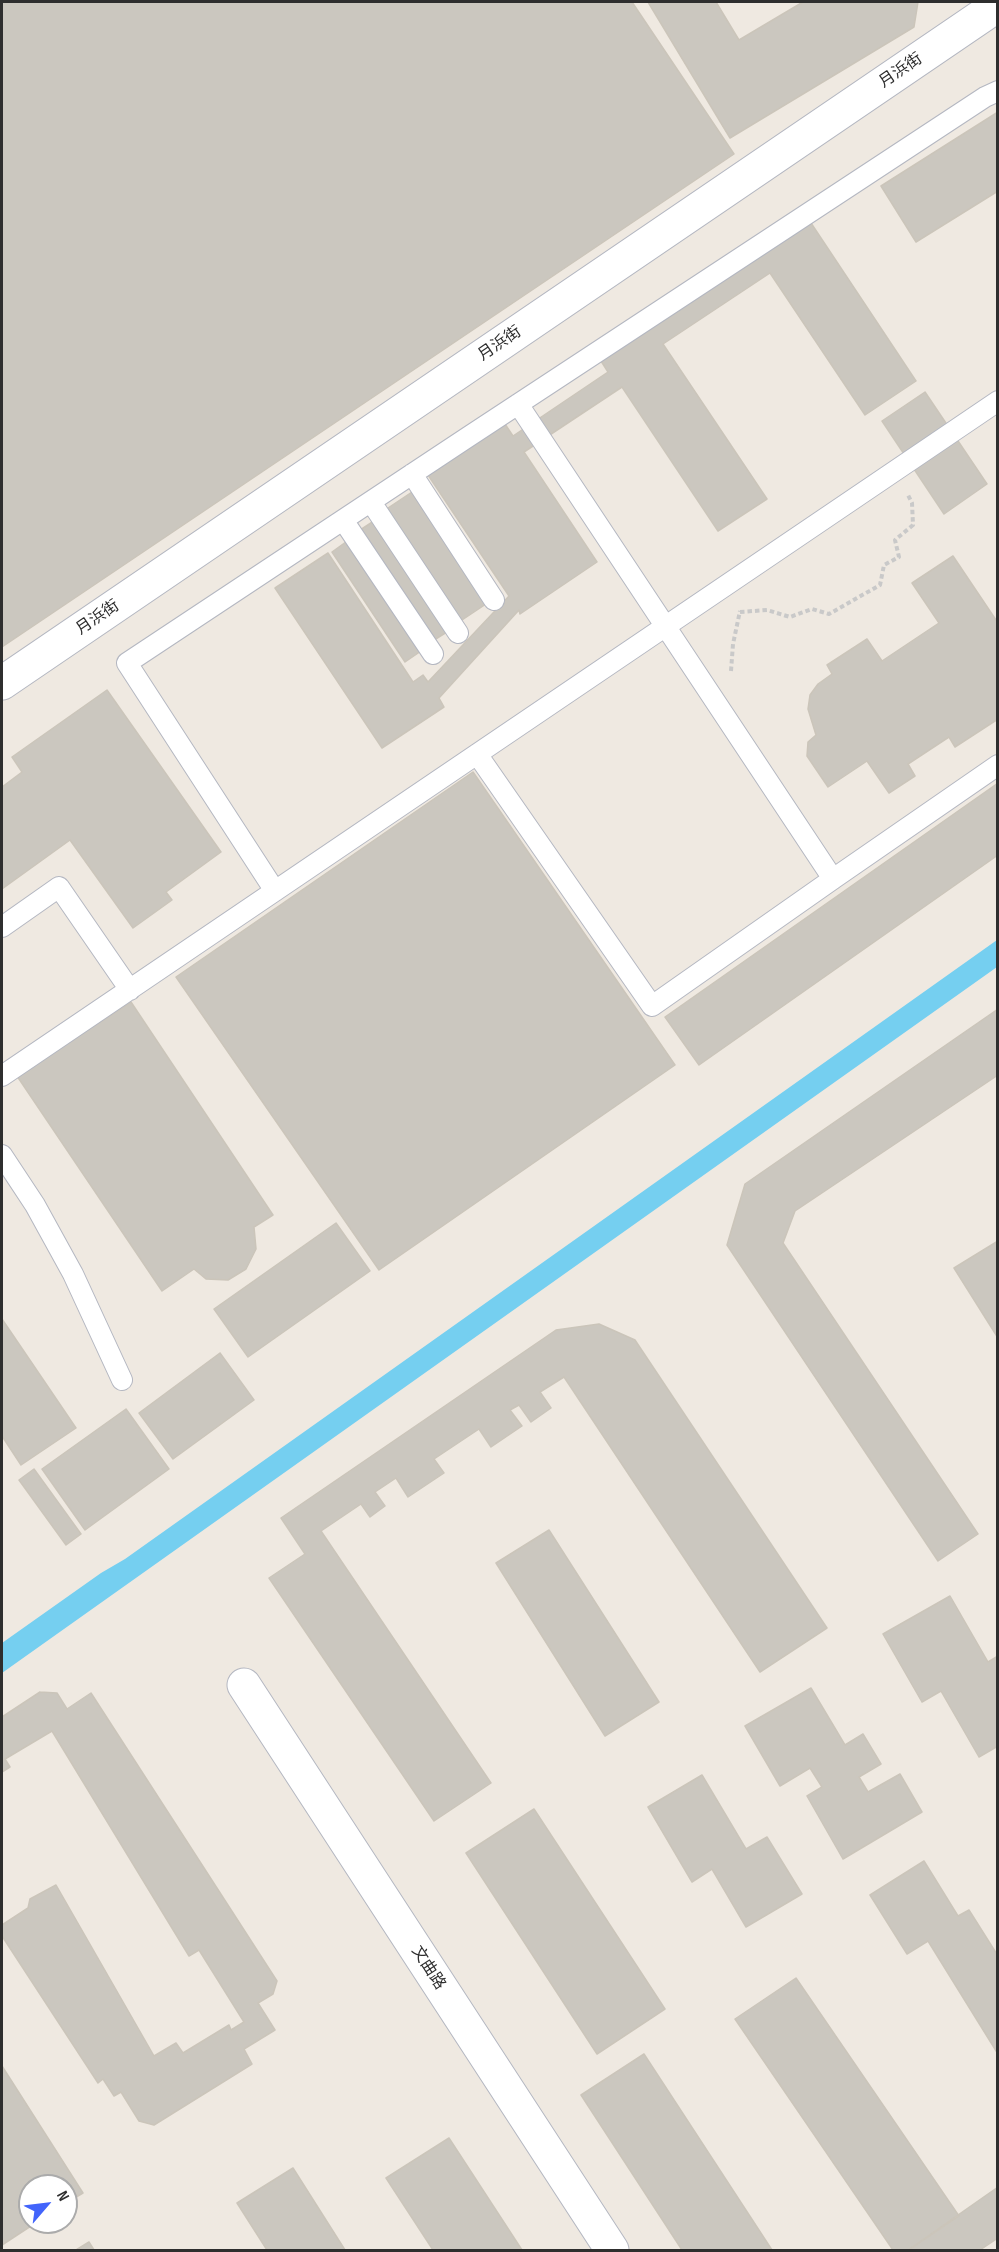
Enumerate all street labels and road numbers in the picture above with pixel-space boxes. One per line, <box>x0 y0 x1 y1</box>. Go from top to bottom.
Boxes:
street label: 月浜街 <box>876 50 926 92</box>
street label: 月浜街 <box>475 323 525 365</box>
street label: 月浜街 <box>73 597 123 639</box>
street label: 文曲路 <box>407 1943 449 1993</box>

